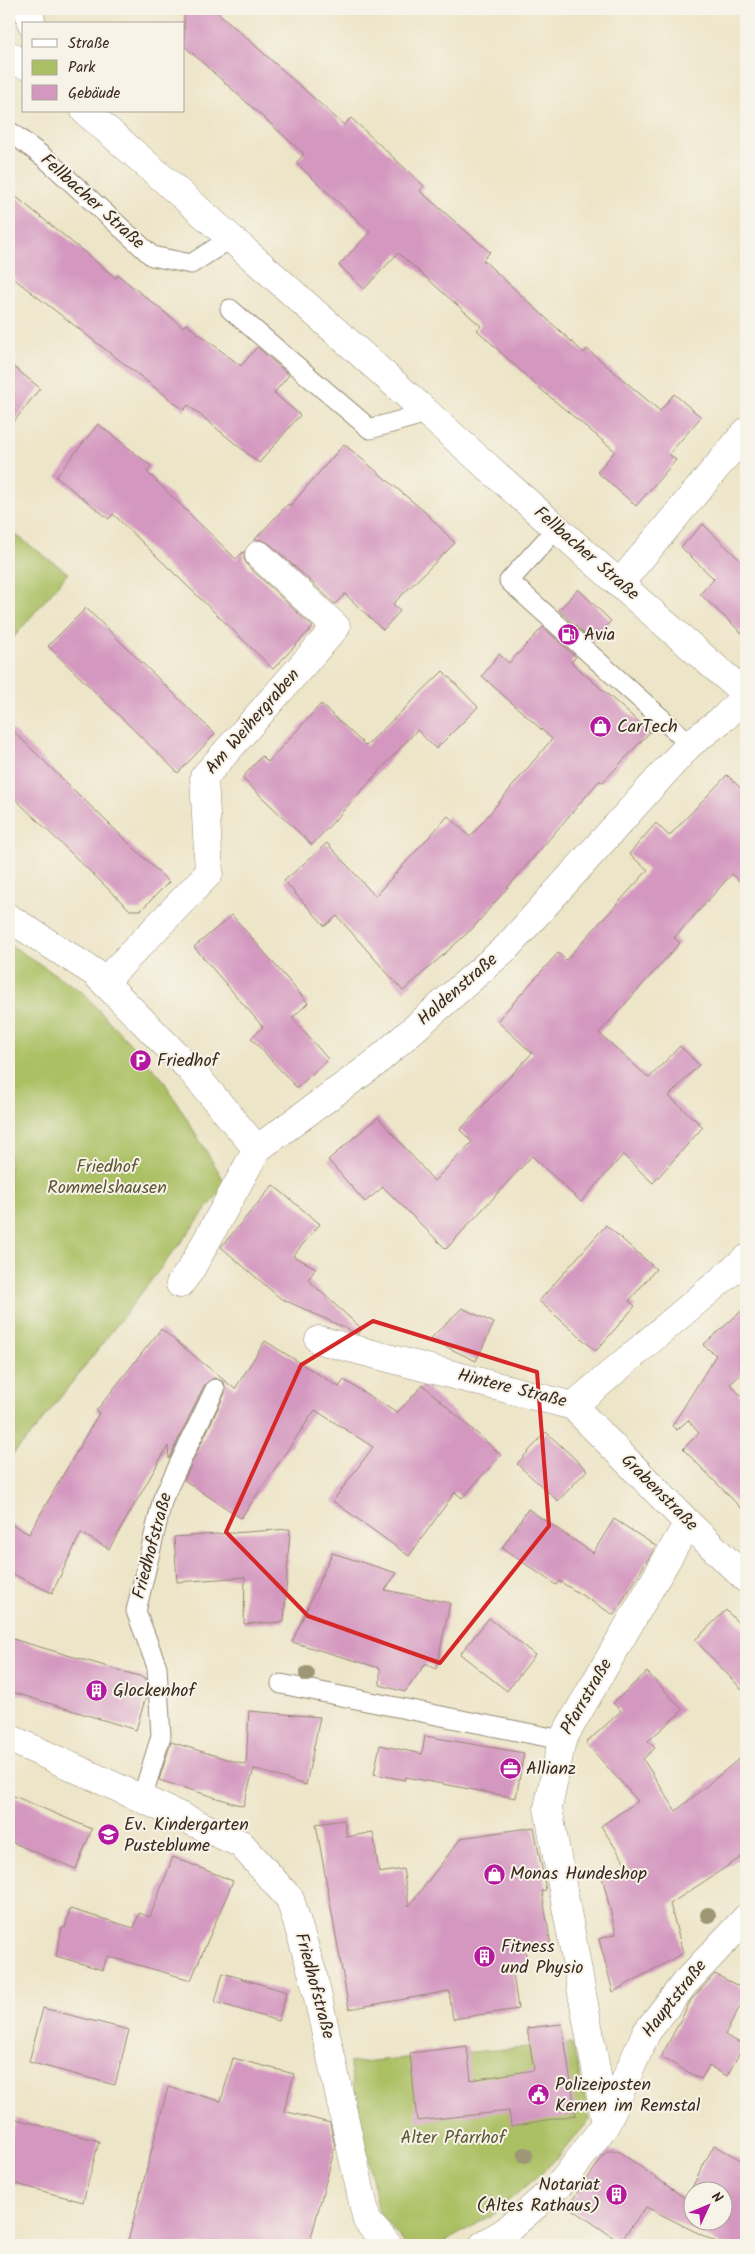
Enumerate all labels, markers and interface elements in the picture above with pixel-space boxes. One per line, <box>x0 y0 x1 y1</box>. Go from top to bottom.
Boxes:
legend <box>22 22 185 112</box>
text: Straße <box>68 32 110 56</box>
text: Park <box>68 56 96 80</box>
text: Gebäude <box>68 82 121 106</box>
street label: Fellbacher Straße <box>33 147 151 257</box>
street label: Fellbacher Straße <box>526 500 646 608</box>
place label: Avia <box>584 621 615 650</box>
fuel station icon: Avia <box>556 623 580 647</box>
street label: Am Weihergraben <box>199 662 307 782</box>
place label: CarTech <box>617 713 678 742</box>
shop icon: CarTech <box>589 715 613 739</box>
street label: Haldenstraße <box>411 946 505 1034</box>
place label: Friedhof <box>157 1047 221 1076</box>
parking icon: Friedhof <box>129 1049 153 1073</box>
park label: Friedhof Rommelshausen <box>47 1153 167 1203</box>
street label: Hintere Straße <box>454 1361 570 1417</box>
street label: Grabenstraße <box>613 1447 705 1539</box>
street label: Friedhofstraße <box>125 1490 181 1602</box>
street label: Pfarrstraße <box>553 1653 621 1741</box>
place label: Glockenhof <box>113 1677 198 1706</box>
building icon: Glockenhof <box>85 1679 109 1703</box>
place label: Allianz <box>526 1755 576 1784</box>
office icon: Allianz <box>498 1757 522 1781</box>
place label: Ev. Kindergarten Pusteblume <box>124 1811 249 1861</box>
school or university icon: Ev. Kindergarten Pusteblume <box>96 1823 120 1847</box>
place label: Monas Hundeshop <box>510 1860 647 1889</box>
shop icon: Monas Hundeshop <box>482 1862 506 1886</box>
street label: Friedhofstraße <box>286 1930 342 2042</box>
place label: Fitness und Physio <box>501 1933 583 1983</box>
building icon: Fitness und Physio <box>473 1945 497 1969</box>
street label: Hauptstraße <box>635 1954 715 2044</box>
place label: Polizeiposten Kernen im Remstal <box>555 2071 701 2121</box>
public building icon: Polizeiposten Kernen im Remstal <box>527 2083 551 2107</box>
park label: Alter Pfarrhof <box>400 2124 508 2153</box>
place label: Notariat (Altes Rathaus) <box>477 2171 601 2221</box>
north arrow <box>682 2182 732 2232</box>
building icon: Notariat (Altes Rathaus) <box>604 2183 628 2207</box>
text: N <box>706 2187 728 2209</box>

